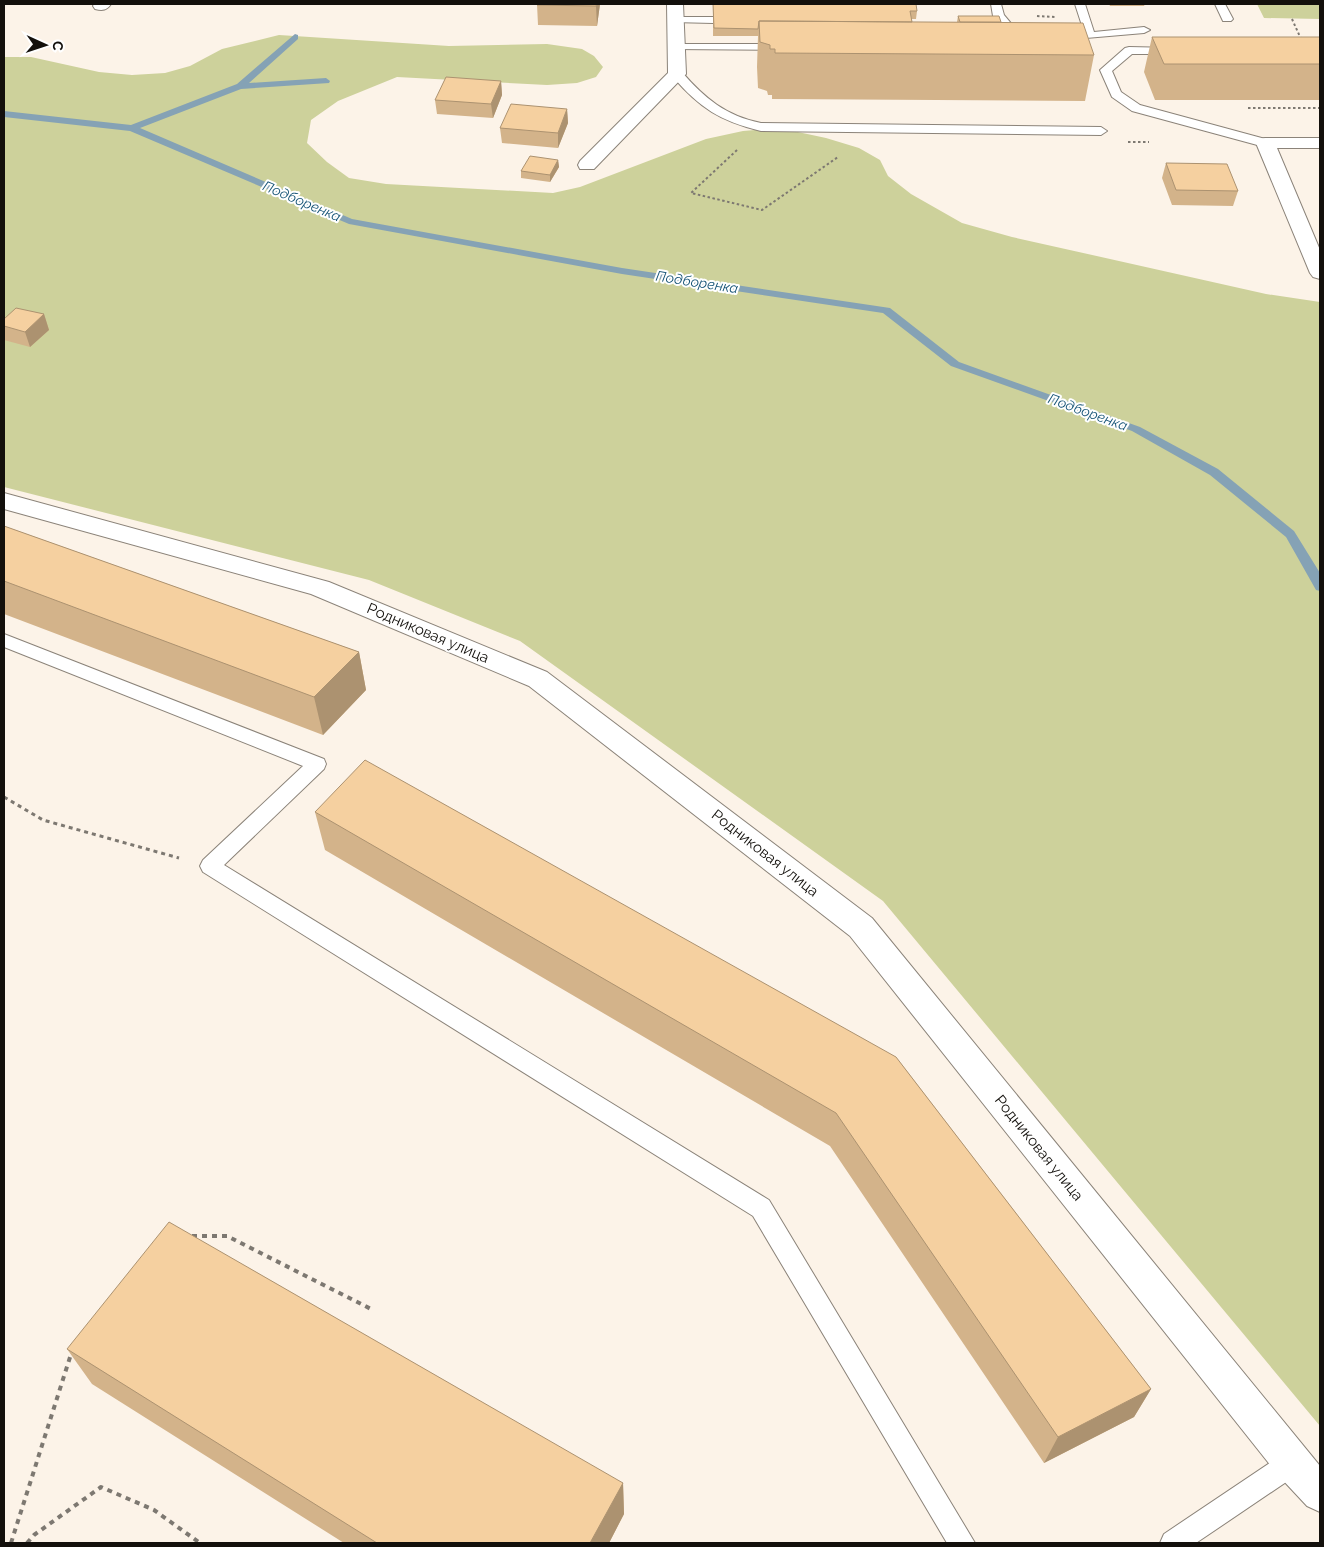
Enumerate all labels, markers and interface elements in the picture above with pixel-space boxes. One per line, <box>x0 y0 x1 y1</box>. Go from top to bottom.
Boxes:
north arrow <box>20 20 70 70</box>
text: С <box>50 40 66 51</box>
water label: Подборенка <box>261 177 343 225</box>
water label: Подборенка <box>655 268 739 296</box>
water label: Подборенка <box>1046 390 1130 434</box>
street label: Родниковая улица <box>364 599 492 667</box>
street label: Родниковая улица <box>708 806 822 900</box>
street label: Родниковая улица <box>991 1092 1087 1204</box>

